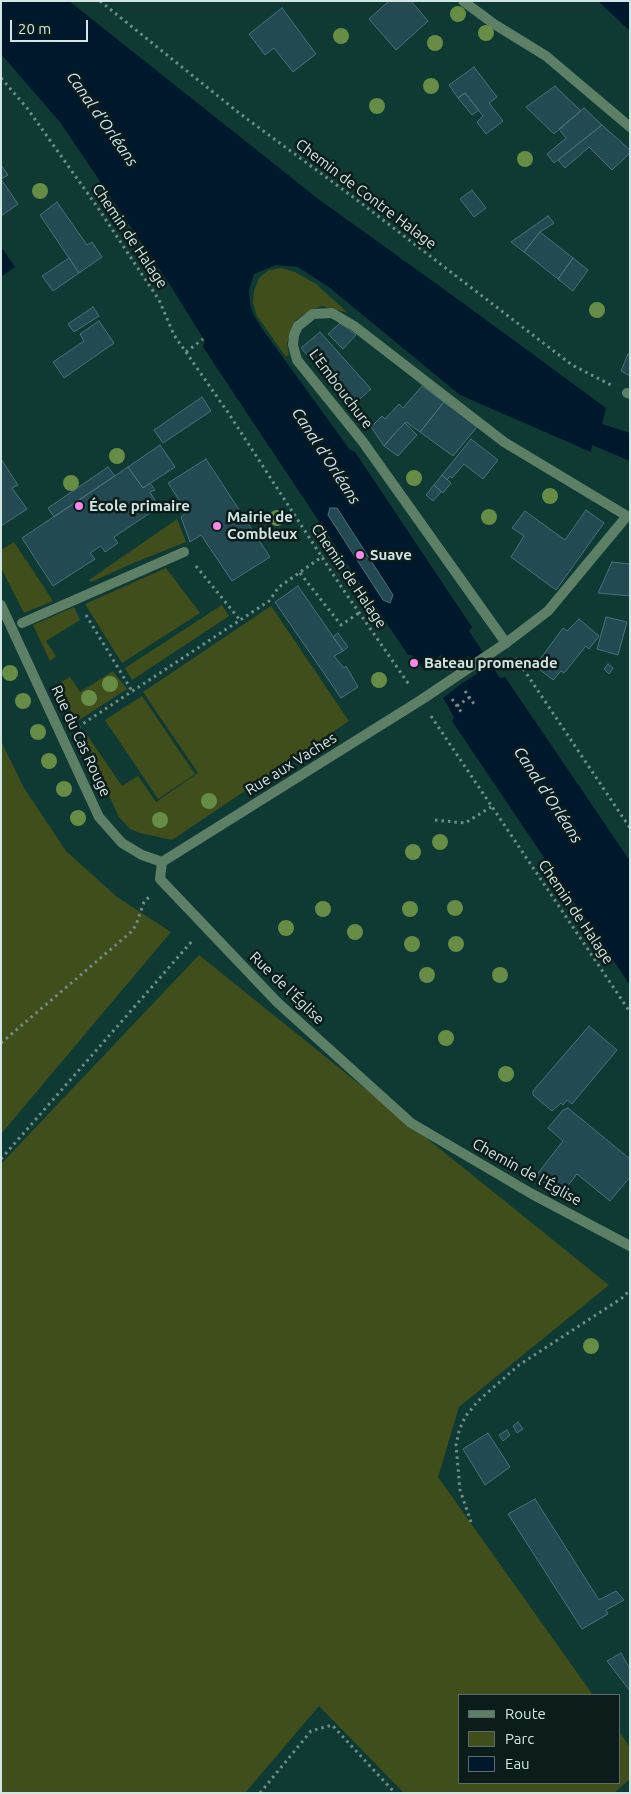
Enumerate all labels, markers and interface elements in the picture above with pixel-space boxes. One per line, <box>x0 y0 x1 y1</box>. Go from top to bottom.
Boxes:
scale bar <box>12 10 90 42</box>
text: 20 m <box>18 20 51 37</box>
water label: Canal d'Orléans <box>62 68 142 170</box>
street label: Chemin de Contre Halage <box>292 135 440 253</box>
street label: Chemin de Halage <box>88 180 172 292</box>
street label: L'Embouchure <box>305 346 377 432</box>
water label: Canal d'Orléans <box>288 404 364 508</box>
place label: École primaire <box>89 497 190 515</box>
marker: École primaire <box>73 500 85 512</box>
place label: Mairie de Combleux <box>227 508 297 543</box>
marker: Mairie de Combleux <box>211 520 223 532</box>
street label: Chemin de Halage <box>307 520 391 632</box>
place label: Suave <box>370 546 412 564</box>
marker: Suave <box>354 549 366 561</box>
place label: Bateau promenade <box>424 654 558 672</box>
marker: Bateau promenade <box>408 657 420 669</box>
street label: Rue du Cas Rouge <box>47 682 115 800</box>
street label: Rue aux Vaches <box>242 729 340 799</box>
water label: Canal d'Orléans <box>510 743 586 847</box>
street label: Chemin de Halage <box>534 856 618 968</box>
street label: Rue de l'Église <box>246 948 328 1028</box>
street label: Chemin de l'Église <box>469 1135 585 1209</box>
legend <box>458 1694 621 1784</box>
text: Route <box>505 1705 546 1722</box>
text: Parc <box>505 1730 534 1747</box>
text: Eau <box>505 1755 530 1772</box>

